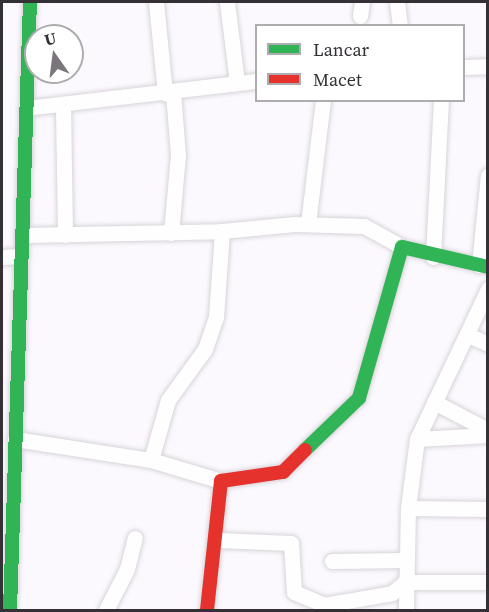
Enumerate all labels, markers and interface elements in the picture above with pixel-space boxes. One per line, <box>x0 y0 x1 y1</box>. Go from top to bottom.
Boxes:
north arrow <box>24 24 84 84</box>
legend <box>255 24 465 102</box>
text: U <box>42 26 58 51</box>
text: Lancar <box>313 37 369 62</box>
text: Macet <box>313 67 362 92</box>

